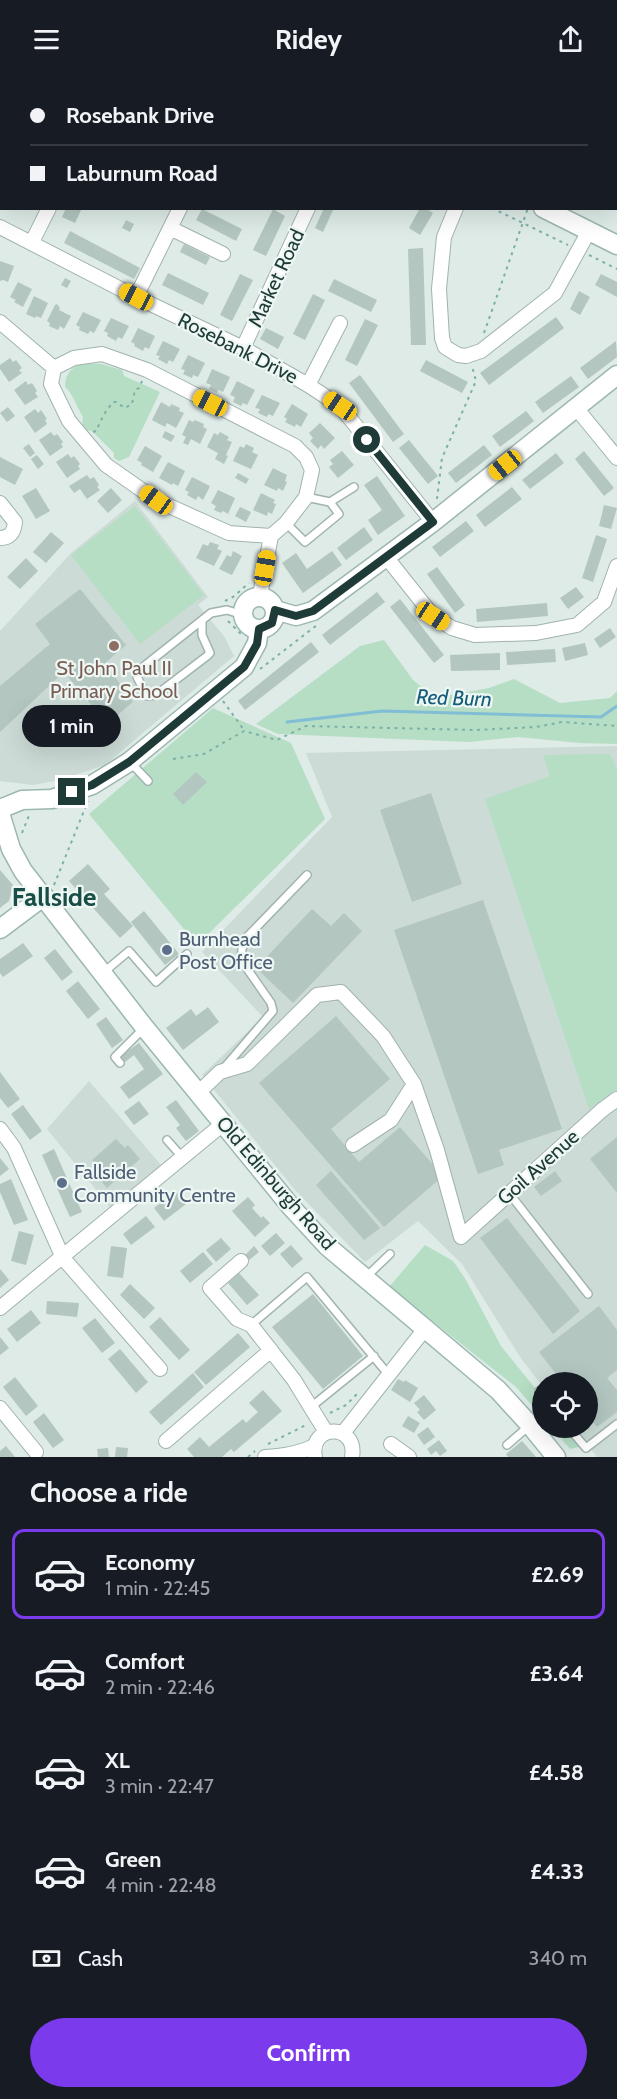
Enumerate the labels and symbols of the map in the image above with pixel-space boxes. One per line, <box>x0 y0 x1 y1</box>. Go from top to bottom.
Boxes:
street label: Market Road <box>243 225 309 331</box>
car <box>116 281 156 313</box>
street label: Rosebank Drive <box>174 307 302 389</box>
car <box>190 387 230 419</box>
car <box>320 388 360 424</box>
route start <box>353 426 380 453</box>
car <box>485 447 525 483</box>
car <box>136 482 176 518</box>
car <box>253 549 277 587</box>
car <box>413 599 453 633</box>
marker: St John Paul II Primary School <box>107 639 121 653</box>
place label: St John Paul II Primary School <box>50 656 178 703</box>
water label: Red Burn <box>416 684 492 711</box>
callout: 1 min <box>22 705 122 747</box>
route end <box>58 778 85 805</box>
district label: Fallside <box>12 881 96 913</box>
place label: Burnhead Post Office <box>179 927 273 974</box>
marker: Burnhead Post Office <box>160 943 174 957</box>
street label: Old Edinburgh Road <box>211 1111 341 1255</box>
street label: Goil Avenue <box>492 1124 584 1210</box>
place label: Fallside Community Centre <box>74 1160 236 1207</box>
marker: Fallside Community Centre <box>55 1176 69 1190</box>

